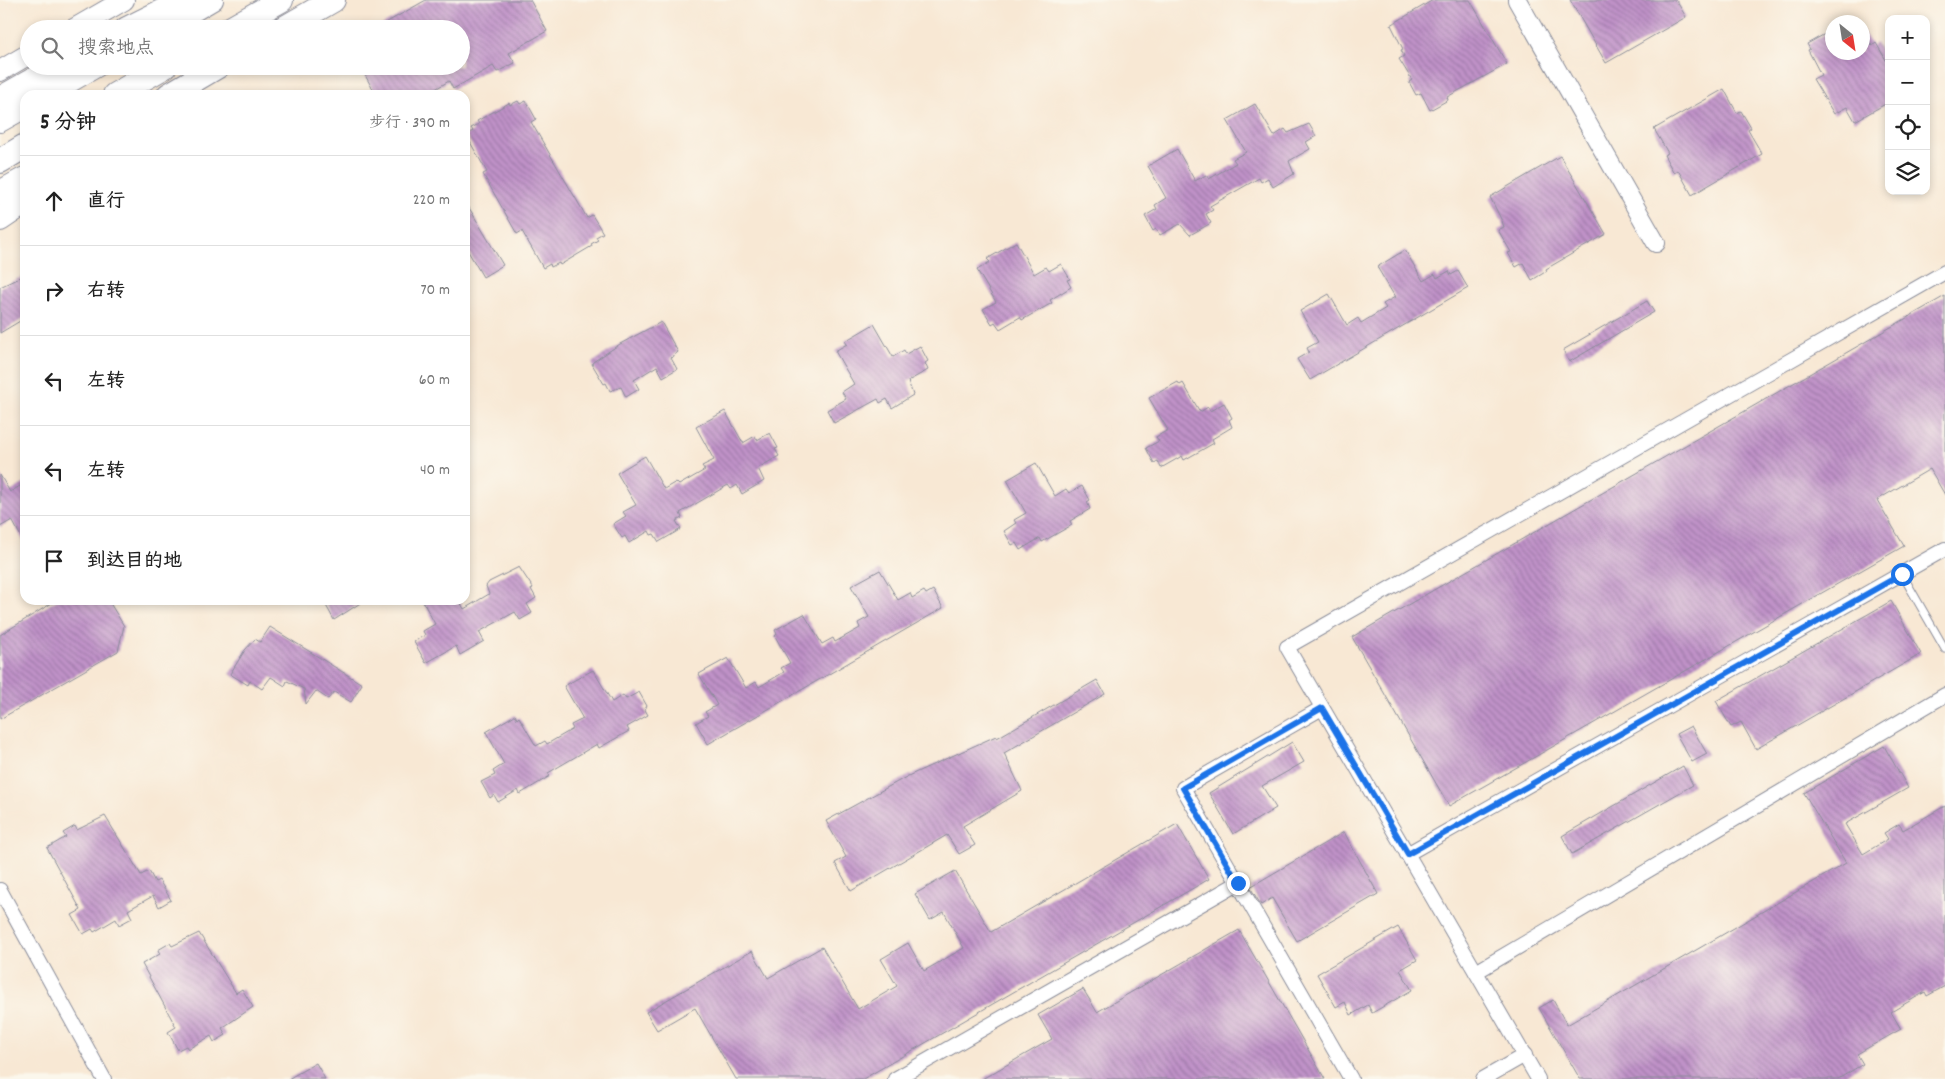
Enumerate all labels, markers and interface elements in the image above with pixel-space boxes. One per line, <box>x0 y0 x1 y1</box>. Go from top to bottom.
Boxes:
north arrow <box>1825 15 1870 60</box>
map controls <box>1885 15 1930 195</box>
button: + <box>1885 15 1930 60</box>
search box <box>20 20 470 75</box>
icon: search <box>38 34 66 62</box>
text: 搜索地点 <box>78 36 154 63</box>
button: − <box>1885 60 1930 105</box>
button: locate <box>1885 105 1930 150</box>
text: 5 分钟 <box>40 109 97 139</box>
text: 步行 · 390 m <box>369 112 450 135</box>
button: layers <box>1885 150 1930 195</box>
icon: ahead <box>40 187 68 215</box>
text: 直行 <box>87 189 125 216</box>
text: 220 m <box>413 189 450 212</box>
icon: right <box>40 277 68 305</box>
text: 右转 <box>87 279 125 306</box>
text: 70 m <box>420 279 450 302</box>
icon: left <box>40 367 68 395</box>
text: 左转 <box>87 369 125 396</box>
text: 60 m <box>419 369 450 392</box>
icon: left <box>40 457 68 485</box>
text: 左转 <box>87 459 125 486</box>
text: 40 m <box>420 459 450 482</box>
icon: arrive <box>40 547 68 575</box>
text: 到达目的地 <box>87 549 182 576</box>
route start <box>1891 563 1914 586</box>
route end <box>1227 872 1250 895</box>

